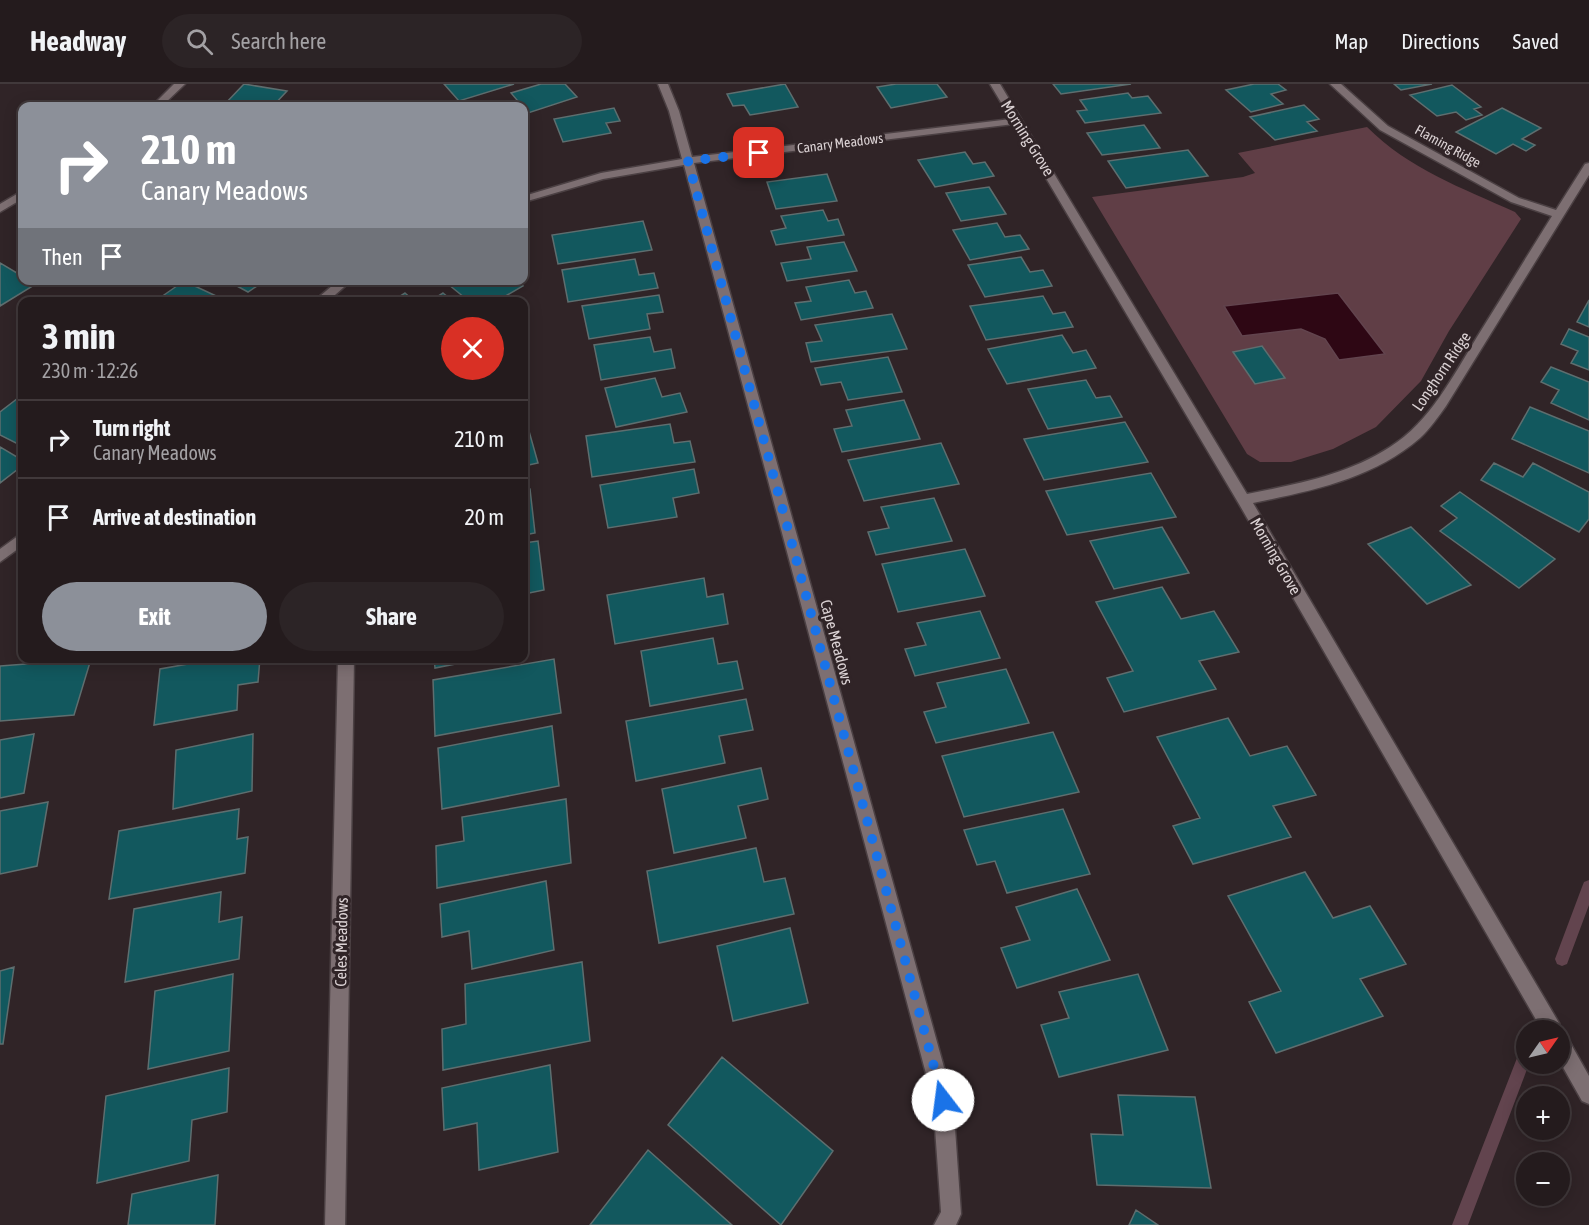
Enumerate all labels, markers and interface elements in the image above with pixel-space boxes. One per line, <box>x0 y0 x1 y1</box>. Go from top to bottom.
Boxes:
search box <box>162 14 582 68</box>
text: Headway <box>30 25 126 57</box>
icon: search <box>183 25 216 58</box>
text: Search here <box>231 28 326 54</box>
text: Map <box>1334 29 1368 53</box>
text: Directions <box>1401 29 1480 53</box>
text: Saved <box>1513 29 1559 53</box>
street label: Morning Grove <box>997 97 1058 180</box>
street label: Flaming Ridge <box>1412 121 1484 171</box>
text: 210 m <box>141 125 236 173</box>
icon: right <box>42 126 120 204</box>
pin <box>733 127 784 178</box>
street label: Canary Meadows <box>796 130 884 156</box>
icon: arrive <box>742 136 775 169</box>
text: Canary Meadows <box>141 175 308 206</box>
icon: arrive <box>95 240 128 273</box>
text: Then <box>42 244 83 270</box>
text: 3 min <box>42 315 116 357</box>
button: close <box>441 317 504 380</box>
street label: Longhorn Ridge <box>1408 328 1475 414</box>
text: 230 m · 12:26 <box>42 359 138 382</box>
text: Turn right <box>93 415 170 441</box>
icon: right <box>42 423 75 456</box>
text: 210 m <box>454 426 504 452</box>
text: Canary Meadows <box>93 441 217 464</box>
icon: arrive <box>42 501 75 534</box>
text: Arrive at destination <box>93 504 256 530</box>
text: 20 m <box>464 504 504 530</box>
street label: Morning Grove <box>1246 514 1305 598</box>
button: Exit <box>42 582 267 651</box>
button: Share <box>279 582 504 651</box>
street label: Cape Meadows <box>816 598 857 687</box>
street label: Celes Meadows <box>331 897 351 987</box>
north arrow <box>1516 1020 1570 1074</box>
map controls <box>1516 1020 1570 1206</box>
position arrow <box>911 1068 975 1132</box>
button: + <box>1516 1086 1570 1140</box>
button: − <box>1516 1152 1570 1206</box>

